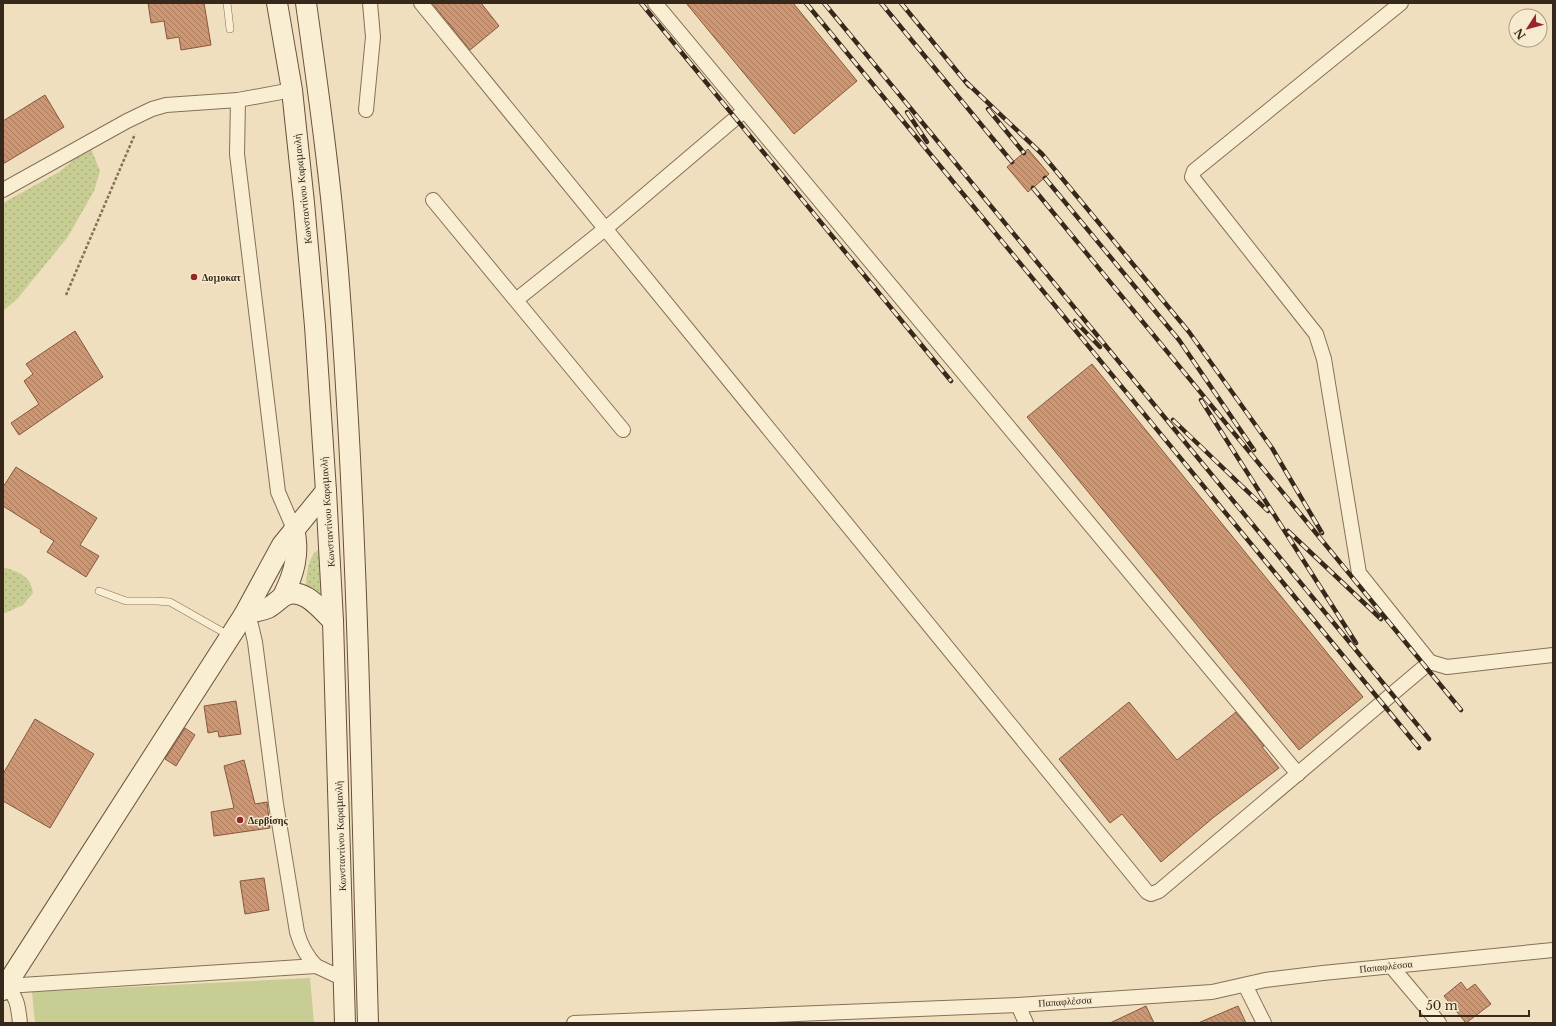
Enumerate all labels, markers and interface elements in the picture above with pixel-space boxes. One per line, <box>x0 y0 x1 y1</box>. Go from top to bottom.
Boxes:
north arrow <box>1508 8 1548 48</box>
text: N <box>1511 25 1529 42</box>
street label: Κωνσταντίνου Καραμανλή <box>290 133 315 245</box>
place label: Δομοκατ <box>202 271 241 284</box>
marker: Δομοκατ <box>189 272 199 282</box>
street label: Κωνσταντίνου Καραμανλή <box>317 456 338 568</box>
street label: Κωνσταντίνου Καραμανλή <box>332 781 349 891</box>
place label: Δερβίσης <box>248 814 288 827</box>
marker: Δερβίσης <box>235 815 245 825</box>
street label: Παπαφλέσσα <box>1359 957 1414 976</box>
scale bar <box>1420 992 1529 1018</box>
street label: Παπαφλέσσα <box>1038 993 1093 1010</box>
text: 50 m <box>1426 998 1458 1013</box>

